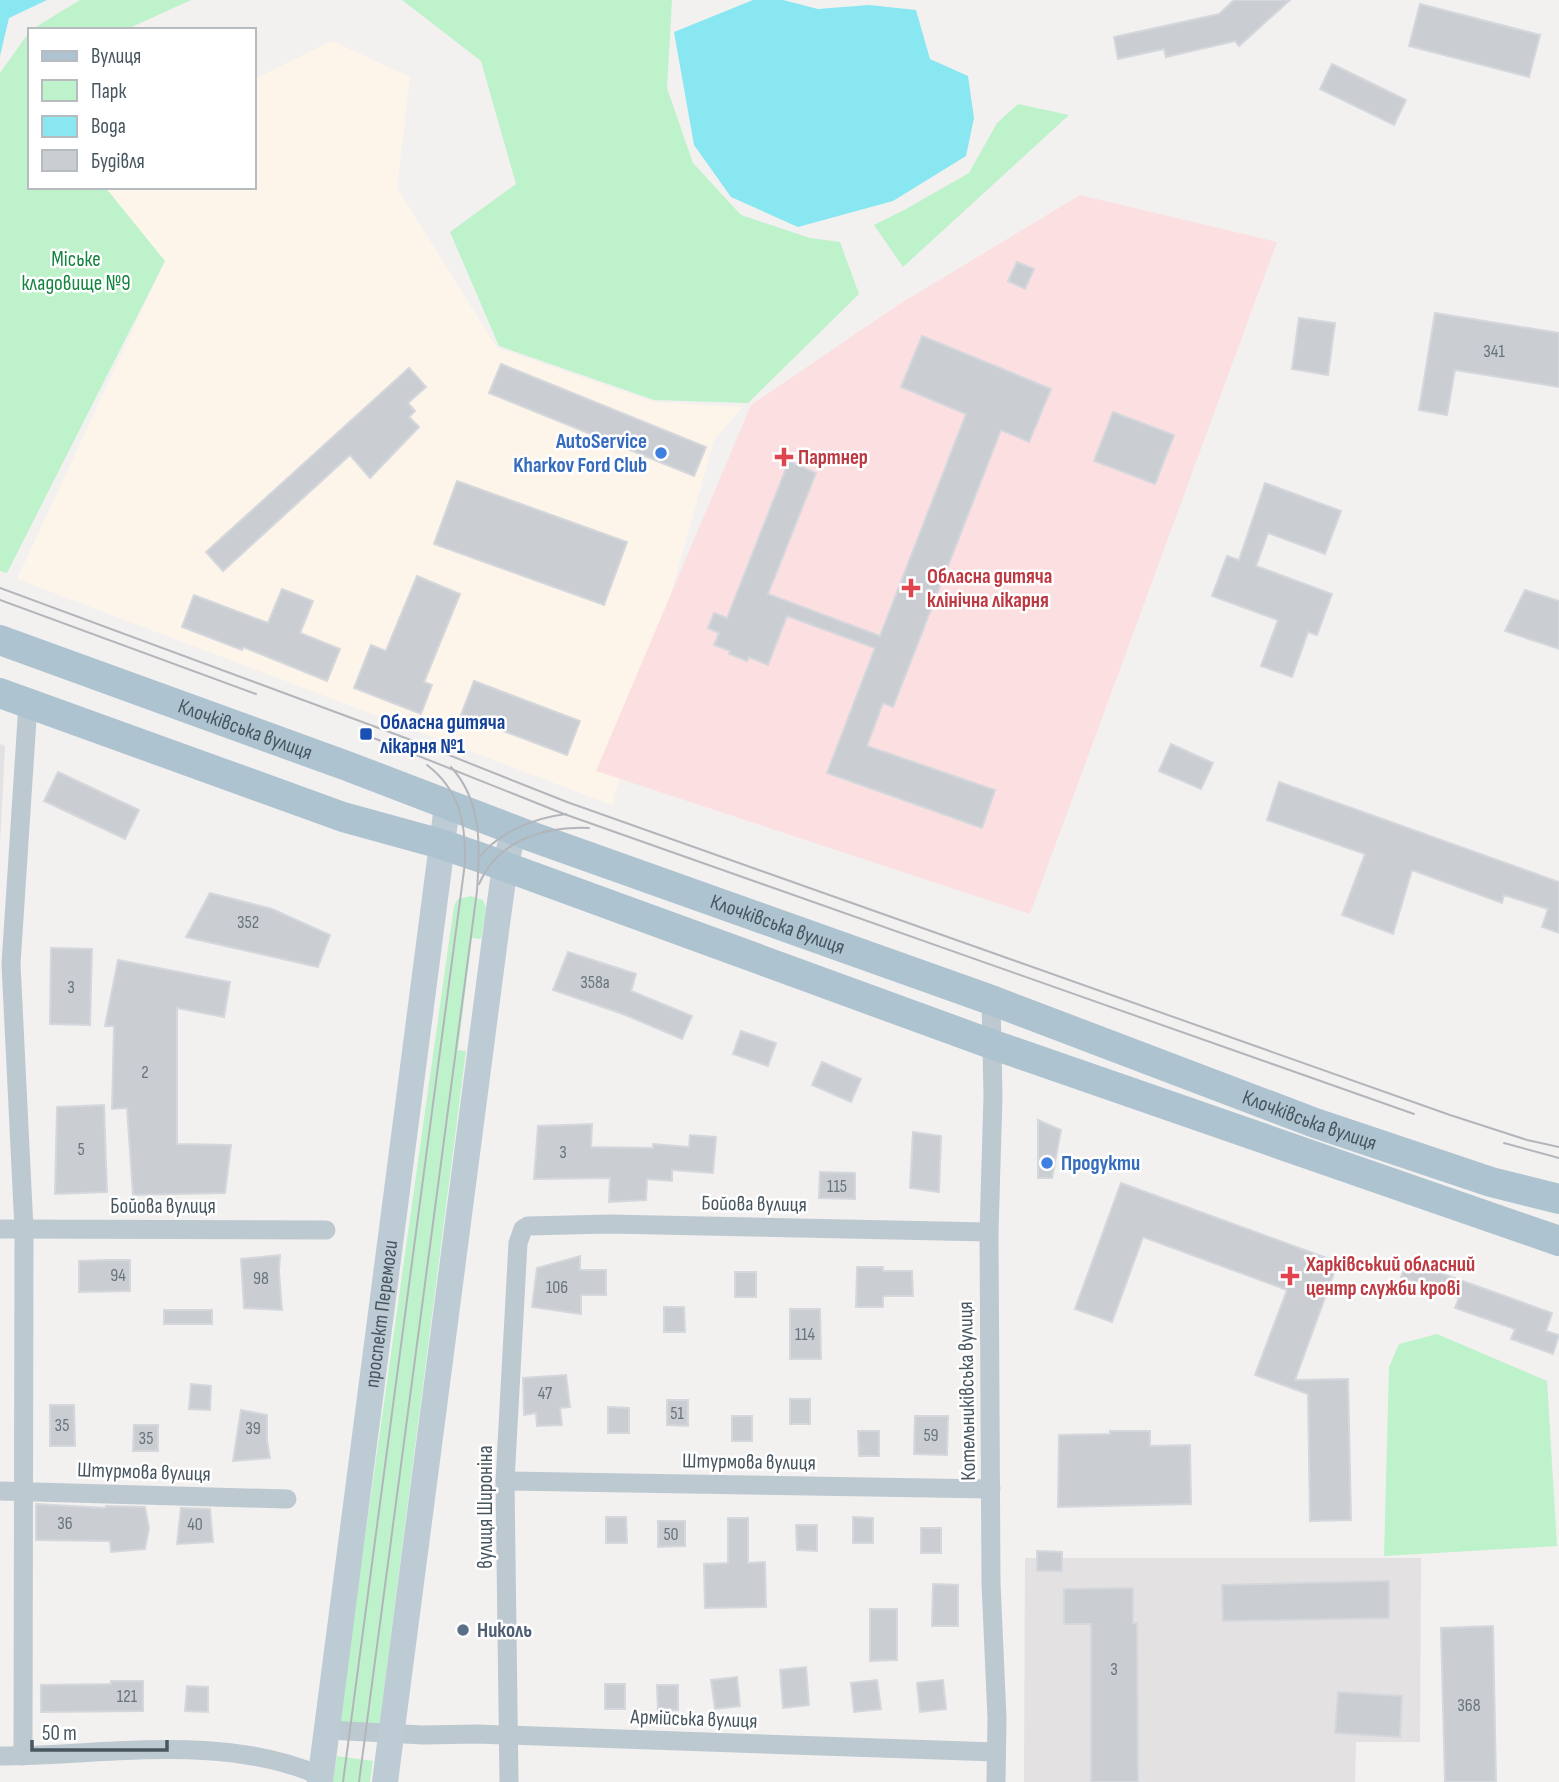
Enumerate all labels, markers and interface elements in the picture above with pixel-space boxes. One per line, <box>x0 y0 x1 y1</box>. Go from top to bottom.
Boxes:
legend <box>28 28 256 189</box>
text: Вулиця <box>91 44 141 69</box>
text: Парк <box>91 79 126 104</box>
text: Вода <box>91 114 126 139</box>
text: Будівля <box>91 149 145 174</box>
park label: Міське кладовище №9 <box>22 247 131 296</box>
house number: 341 <box>1483 341 1505 362</box>
place label: AutoService Kharkov Ford Club <box>513 429 647 478</box>
marker: AutoService Kharkov Ford Club <box>653 445 669 461</box>
place label: Партнер <box>798 445 868 470</box>
marker: Партнер <box>776 449 792 465</box>
place label: Обласна дитяча клінічна лікарня <box>927 564 1052 613</box>
marker: Обласна дитяча клінічна лікарня <box>901 578 921 598</box>
street label: Клочківська вулиця <box>175 693 316 765</box>
place label: Обласна дитяча лікарня №1 <box>380 710 505 759</box>
marker: Обласна дитяча лікарня №1 <box>358 726 374 742</box>
street label: Клочківська вулиця <box>707 889 848 959</box>
house number: 352 <box>237 912 259 933</box>
house number: 358а <box>580 972 610 993</box>
house number: 3 <box>67 977 75 998</box>
house number: 2 <box>141 1062 149 1083</box>
street label: Клочківська вулиця <box>1239 1084 1380 1155</box>
house number: 5 <box>77 1139 85 1160</box>
house number: 3 <box>559 1142 567 1163</box>
place label: Продукти <box>1061 1151 1140 1176</box>
marker: Продукти <box>1039 1155 1055 1171</box>
house number: 115 <box>827 1176 847 1197</box>
street label: Бойова вулиця <box>701 1191 807 1217</box>
street label: Бойова вулиця <box>110 1194 216 1219</box>
street label: проспект Перемоги <box>359 1239 403 1389</box>
place label: Харківський обласний центр служби крові <box>1305 1252 1475 1301</box>
house number: 94 <box>110 1265 126 1286</box>
marker: Харківський обласний центр служби крові <box>1280 1266 1300 1286</box>
house number: 98 <box>253 1268 269 1289</box>
house number: 106 <box>546 1277 568 1298</box>
street label: Котельниківська вулиця <box>953 1301 981 1481</box>
house number: 114 <box>795 1324 816 1345</box>
house number: 47 <box>538 1383 553 1404</box>
house number: 51 <box>670 1403 684 1424</box>
house number: 35 <box>55 1415 69 1436</box>
house number: 39 <box>245 1418 261 1439</box>
house number: 59 <box>923 1425 939 1446</box>
house number: 35 <box>139 1428 153 1449</box>
street label: вулиця Широніна <box>473 1445 498 1569</box>
street label: Штурмова вулиця <box>682 1448 816 1476</box>
street label: Штурмова вулиця <box>77 1457 211 1487</box>
house number: 36 <box>57 1513 73 1534</box>
house number: 40 <box>187 1514 203 1535</box>
house number: 50 <box>663 1524 679 1545</box>
place label: Николь <box>477 1618 532 1643</box>
marker: Николь <box>455 1622 471 1638</box>
house number: 3 <box>1110 1659 1118 1680</box>
house number: 121 <box>117 1686 138 1707</box>
house number: 368 <box>1457 1695 1481 1716</box>
street label: Армійська вулиця <box>629 1704 758 1734</box>
scale bar <box>32 1708 166 1752</box>
text: 50 m <box>42 1721 77 1746</box>

